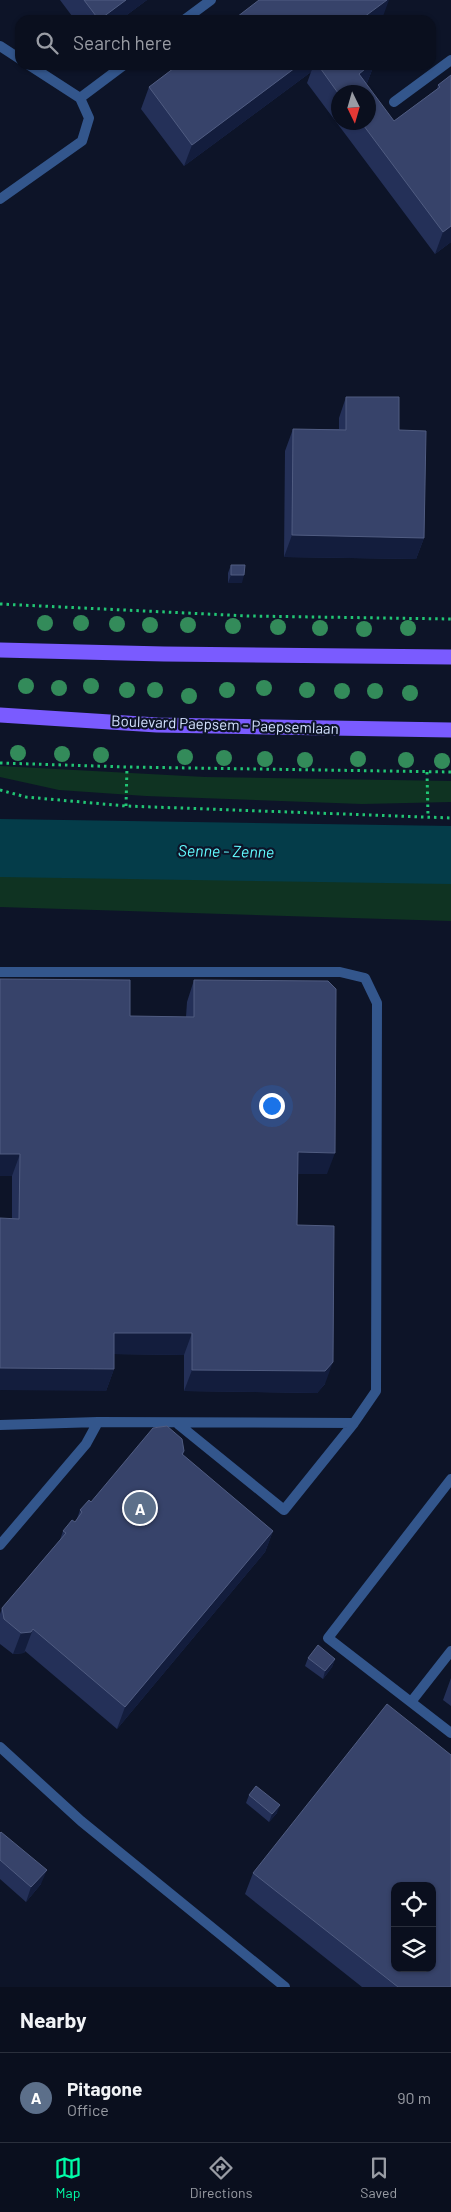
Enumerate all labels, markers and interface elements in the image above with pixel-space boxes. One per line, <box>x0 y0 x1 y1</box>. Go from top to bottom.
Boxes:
search box <box>15 15 436 70</box>
icon: search <box>33 29 61 57</box>
text: Search here <box>73 31 172 54</box>
north arrow <box>331 85 376 130</box>
street label: Boulevard Paepsem - Paepsemlaan <box>111 711 339 737</box>
water label: Senne - Zenne <box>178 840 274 861</box>
your location <box>259 1093 285 1119</box>
pin: A <box>124 1489 156 1527</box>
map controls <box>391 1882 436 1972</box>
button: locate <box>391 1882 436 1927</box>
button: layers <box>391 1927 436 1972</box>
text: Nearby <box>20 2007 86 2032</box>
text: Pitagone <box>67 2077 142 2100</box>
text: A <box>31 2088 41 2107</box>
text: 90 m <box>397 2088 431 2107</box>
text: Office <box>67 2100 109 2119</box>
tab: Map <box>54 2154 82 2201</box>
tab: Directions <box>190 2154 252 2201</box>
tab: Saved <box>360 2154 397 2201</box>

